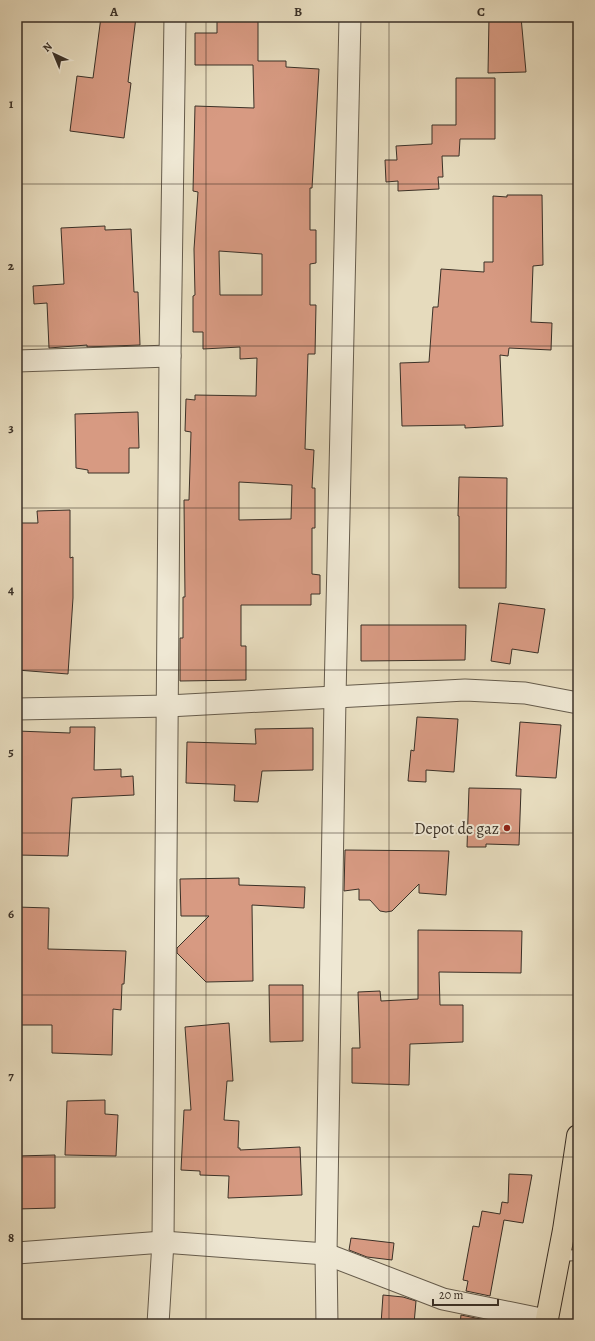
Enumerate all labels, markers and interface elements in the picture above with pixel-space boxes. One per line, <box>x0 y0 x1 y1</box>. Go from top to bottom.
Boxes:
text: A <box>109 3 119 20</box>
text: B <box>294 3 302 20</box>
text: C <box>477 3 485 20</box>
north arrow <box>34 34 74 74</box>
text: N <box>39 39 55 55</box>
text: 1 <box>9 95 14 112</box>
text: 2 <box>8 257 15 274</box>
text: 3 <box>8 419 14 436</box>
text: 4 <box>8 581 14 598</box>
text: 5 <box>8 743 14 760</box>
place label: Depot de gaz <box>414 818 499 840</box>
marker: Depot de gaz <box>502 823 512 833</box>
text: 6 <box>8 905 14 922</box>
text: 7 <box>8 1067 14 1084</box>
text: 8 <box>8 1229 14 1246</box>
scale bar <box>433 1281 498 1307</box>
text: 20 m <box>439 1287 463 1303</box>

